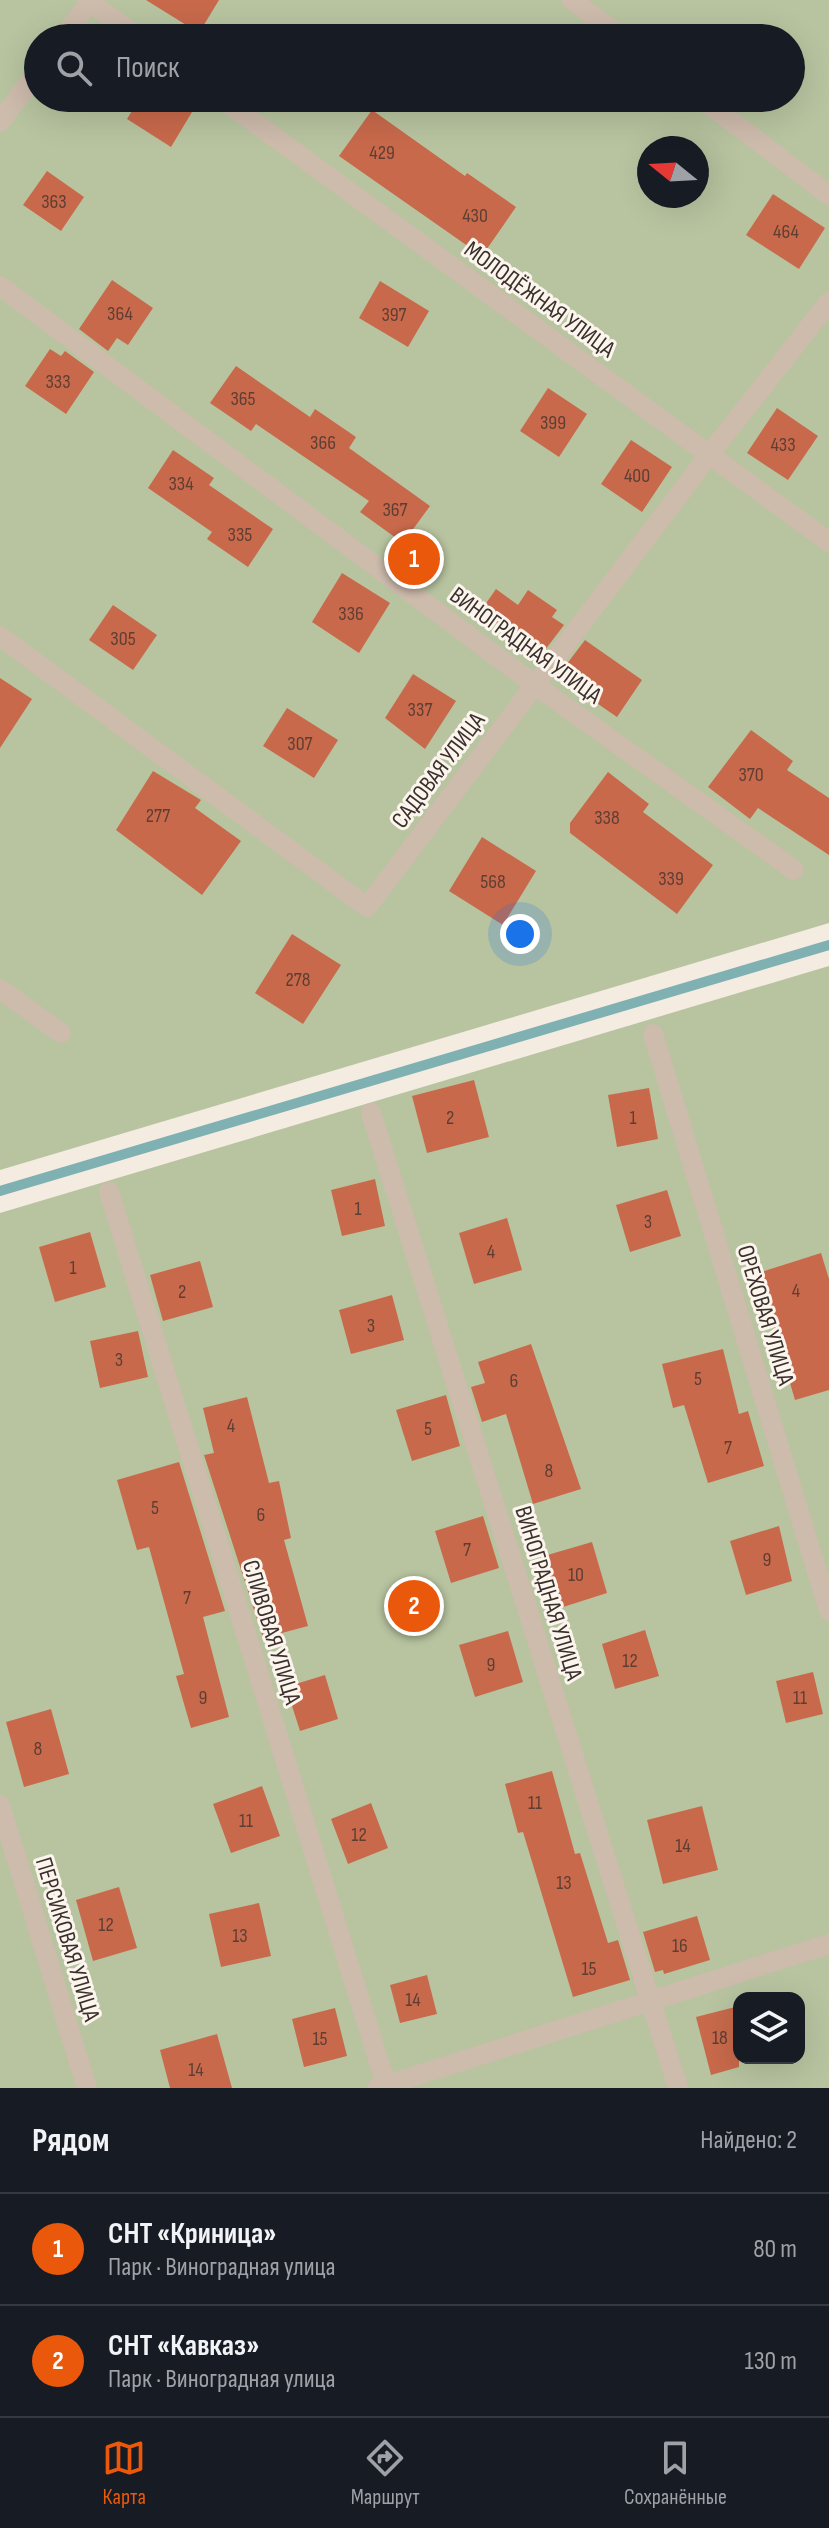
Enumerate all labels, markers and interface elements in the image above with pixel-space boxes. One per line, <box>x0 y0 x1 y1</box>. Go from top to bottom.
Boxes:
search box <box>24 24 805 112</box>
icon: search <box>52 46 96 90</box>
text: Поиск <box>116 50 179 86</box>
north arrow <box>637 136 709 208</box>
house number: 429 <box>369 141 395 165</box>
house number: 363 <box>41 190 67 214</box>
house number: 430 <box>462 204 488 228</box>
house number: 464 <box>773 220 799 244</box>
street label: МОЛОДЁЖНАЯ УЛИЦА <box>459 235 621 364</box>
house number: 364 <box>107 302 133 326</box>
house number: 397 <box>381 303 407 327</box>
house number: 333 <box>45 370 71 394</box>
house number: 365 <box>230 387 256 411</box>
house number: 399 <box>540 411 566 435</box>
house number: 366 <box>310 431 336 455</box>
house number: 433 <box>770 433 796 457</box>
house number: 400 <box>624 464 650 488</box>
house number: 334 <box>168 472 194 496</box>
house number: 367 <box>382 498 408 522</box>
house number: 335 <box>228 523 252 547</box>
pin: 1 <box>388 529 440 589</box>
street label: ВИНОГРАДНАЯ УЛИЦА <box>444 581 608 711</box>
house number: 336 <box>338 602 364 626</box>
house number: 305 <box>110 627 136 651</box>
house number: 337 <box>408 698 432 722</box>
street label: САДОВАЯ УЛИЦА <box>385 706 492 834</box>
house number: 307 <box>287 732 313 756</box>
house number: 370 <box>738 763 764 787</box>
house number: 277 <box>146 804 170 828</box>
house number: 338 <box>594 806 620 830</box>
house number: 339 <box>658 867 684 891</box>
house number: 568 <box>480 870 506 894</box>
your location <box>500 914 540 954</box>
house number: 278 <box>286 968 310 992</box>
house number: 2 <box>446 1106 454 1130</box>
house number: 1 <box>630 1106 637 1130</box>
house number: 1 <box>355 1197 362 1221</box>
house number: 3 <box>644 1210 652 1234</box>
house number: 4 <box>487 1240 495 1264</box>
street label: ОРЕХОВАЯ УЛИЦА <box>730 1242 801 1389</box>
house number: 1 <box>70 1256 77 1280</box>
house number: 4 <box>792 1279 800 1303</box>
house number: 2 <box>178 1280 186 1304</box>
house number: 3 <box>367 1314 375 1338</box>
house number: 3 <box>115 1348 123 1372</box>
house number: 5 <box>694 1367 702 1391</box>
house number: 6 <box>510 1369 518 1393</box>
house number: 4 <box>227 1414 235 1438</box>
house number: 5 <box>424 1417 432 1441</box>
house number: 7 <box>724 1436 732 1460</box>
house number: 8 <box>545 1459 553 1483</box>
house number: 5 <box>151 1496 159 1520</box>
house number: 6 <box>257 1503 265 1527</box>
street label: ВИНОГРАДНАЯ УЛИЦА <box>508 1503 589 1684</box>
house number: 7 <box>463 1538 471 1562</box>
house number: 9 <box>763 1548 771 1572</box>
street label: СЛИВОВАЯ УЛИЦА <box>236 1556 307 1709</box>
house number: 10 <box>568 1563 584 1587</box>
pin: 2 <box>388 1576 440 1636</box>
house number: 7 <box>183 1586 191 1610</box>
house number: 12 <box>622 1649 638 1673</box>
house number: 9 <box>487 1653 495 1677</box>
house number: 9 <box>199 1686 207 1710</box>
house number: 11 <box>793 1686 807 1710</box>
house number: 8 <box>34 1737 42 1761</box>
house number: 11 <box>528 1791 542 1815</box>
house number: 11 <box>239 1809 253 1833</box>
house number: 12 <box>351 1823 367 1847</box>
house number: 14 <box>675 1834 691 1858</box>
street label: ПЕРСИКОВАЯ УЛИЦА <box>29 1854 106 2025</box>
house number: 13 <box>556 1871 572 1895</box>
house number: 12 <box>98 1913 114 1937</box>
house number: 13 <box>232 1924 248 1948</box>
house number: 16 <box>672 1934 688 1958</box>
house number: 15 <box>581 1957 597 1981</box>
house number: 14 <box>405 1988 421 2012</box>
map controls <box>733 1992 805 2064</box>
button: layers <box>733 1992 805 2064</box>
house number: 18 <box>712 2026 728 2050</box>
house number: 15 <box>312 2027 328 2051</box>
house number: 14 <box>188 2058 204 2082</box>
text: Рядом <box>32 2120 110 2161</box>
text: Найдено: 2 <box>700 2125 797 2156</box>
text: СНТ «Криница» <box>108 2216 276 2252</box>
text: 1 <box>53 2234 63 2265</box>
text: 80 m <box>753 2234 797 2265</box>
text: Парк · Виноградная улица <box>108 2252 335 2283</box>
text: СНТ «Кавказ» <box>108 2328 259 2364</box>
text: 2 <box>52 2346 64 2377</box>
text: 130 m <box>745 2346 797 2377</box>
text: Парк · Виноградная улица <box>108 2364 335 2395</box>
tab: Карта <box>102 2436 146 2511</box>
tab: Маршрут <box>351 2436 420 2511</box>
tab: Сохранённые <box>624 2436 727 2511</box>

